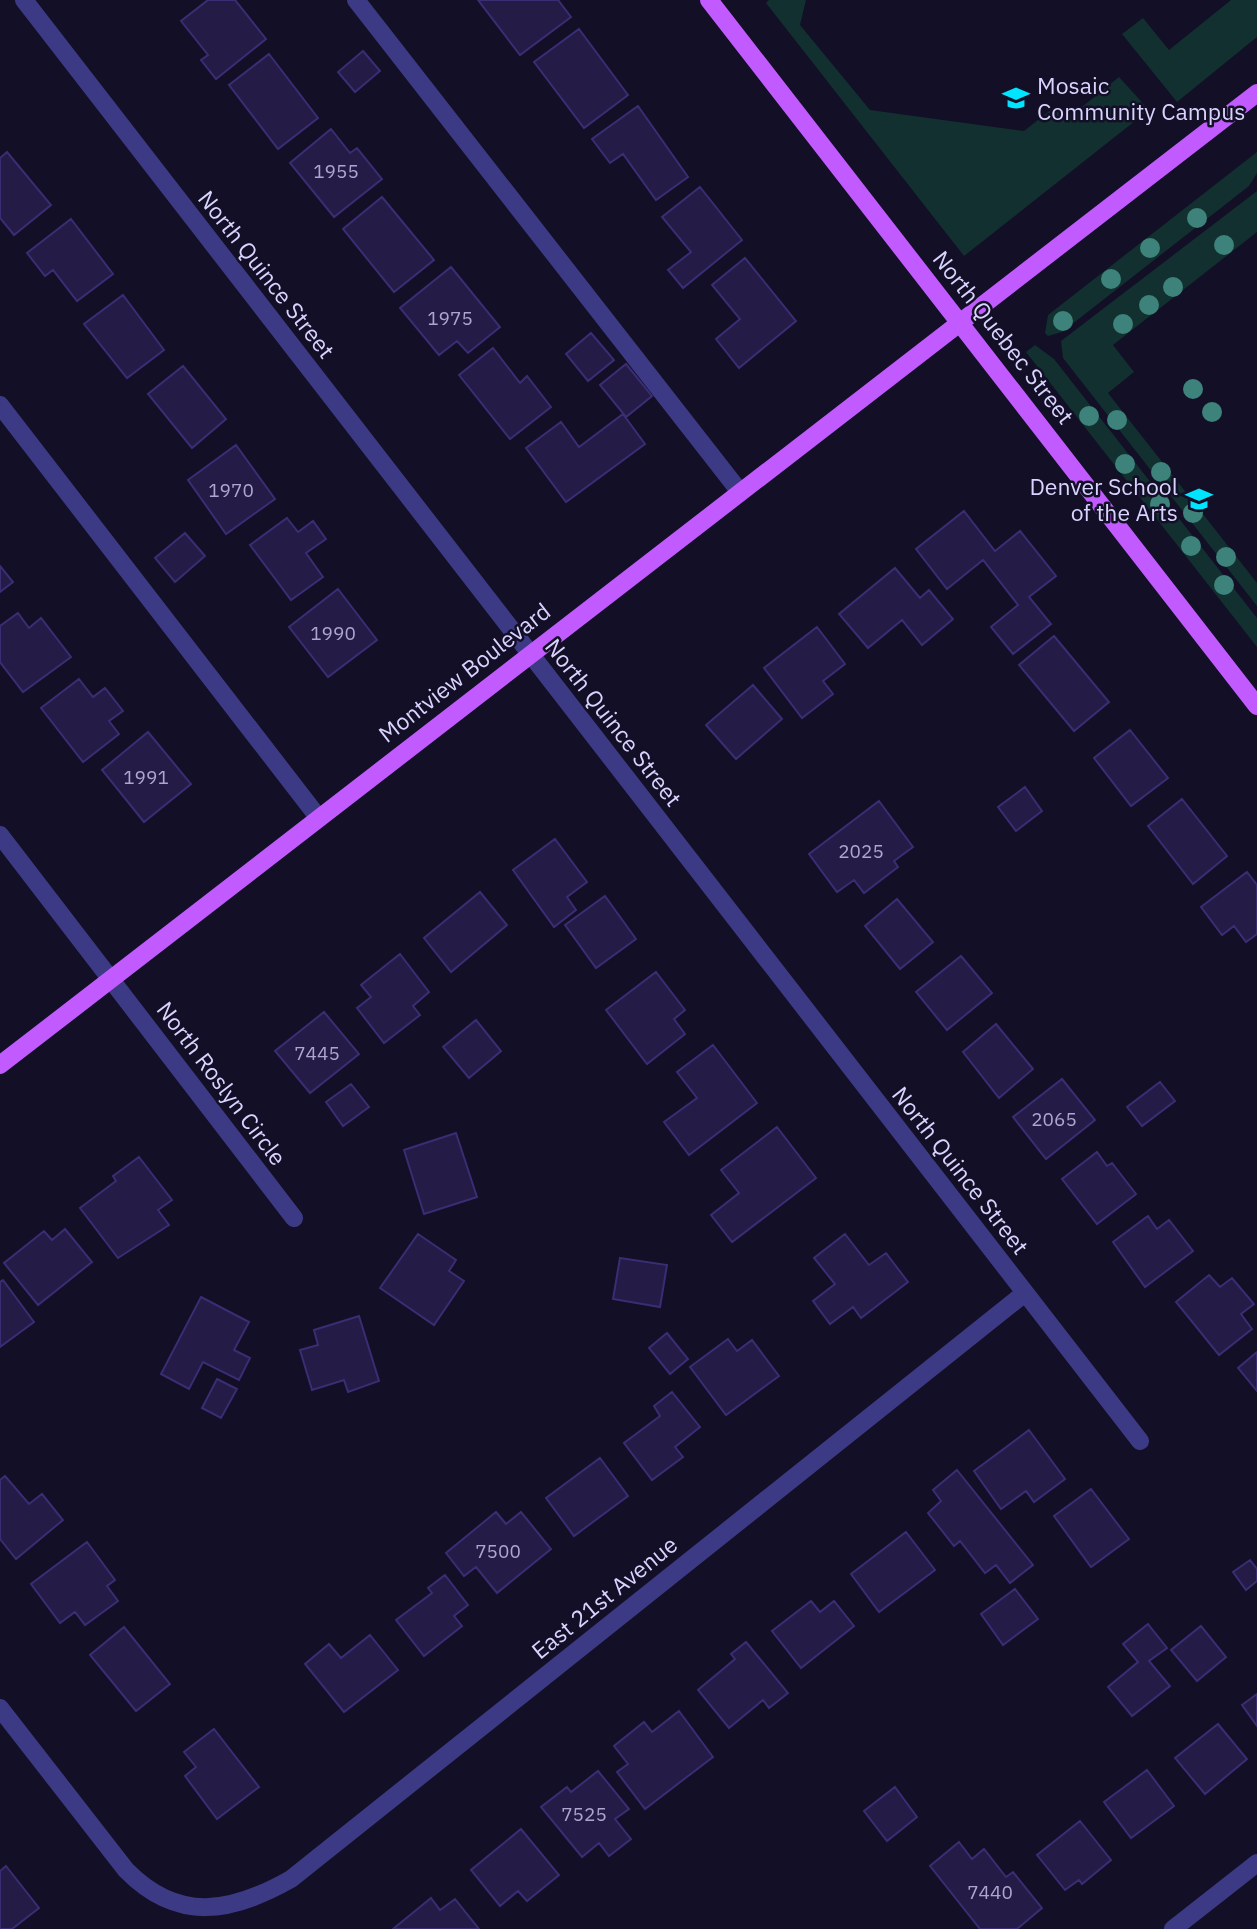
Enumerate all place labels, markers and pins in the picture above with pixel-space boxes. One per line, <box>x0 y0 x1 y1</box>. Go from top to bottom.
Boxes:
place label: Mosaic Community Campus <box>1037 70 1245 126</box>
school or university icon: Mosaic Community Campus <box>1001 83 1031 113</box>
place label: Denver School of the Arts <box>1029 471 1178 527</box>
school or university icon: Denver School of the Arts <box>1184 484 1214 514</box>

